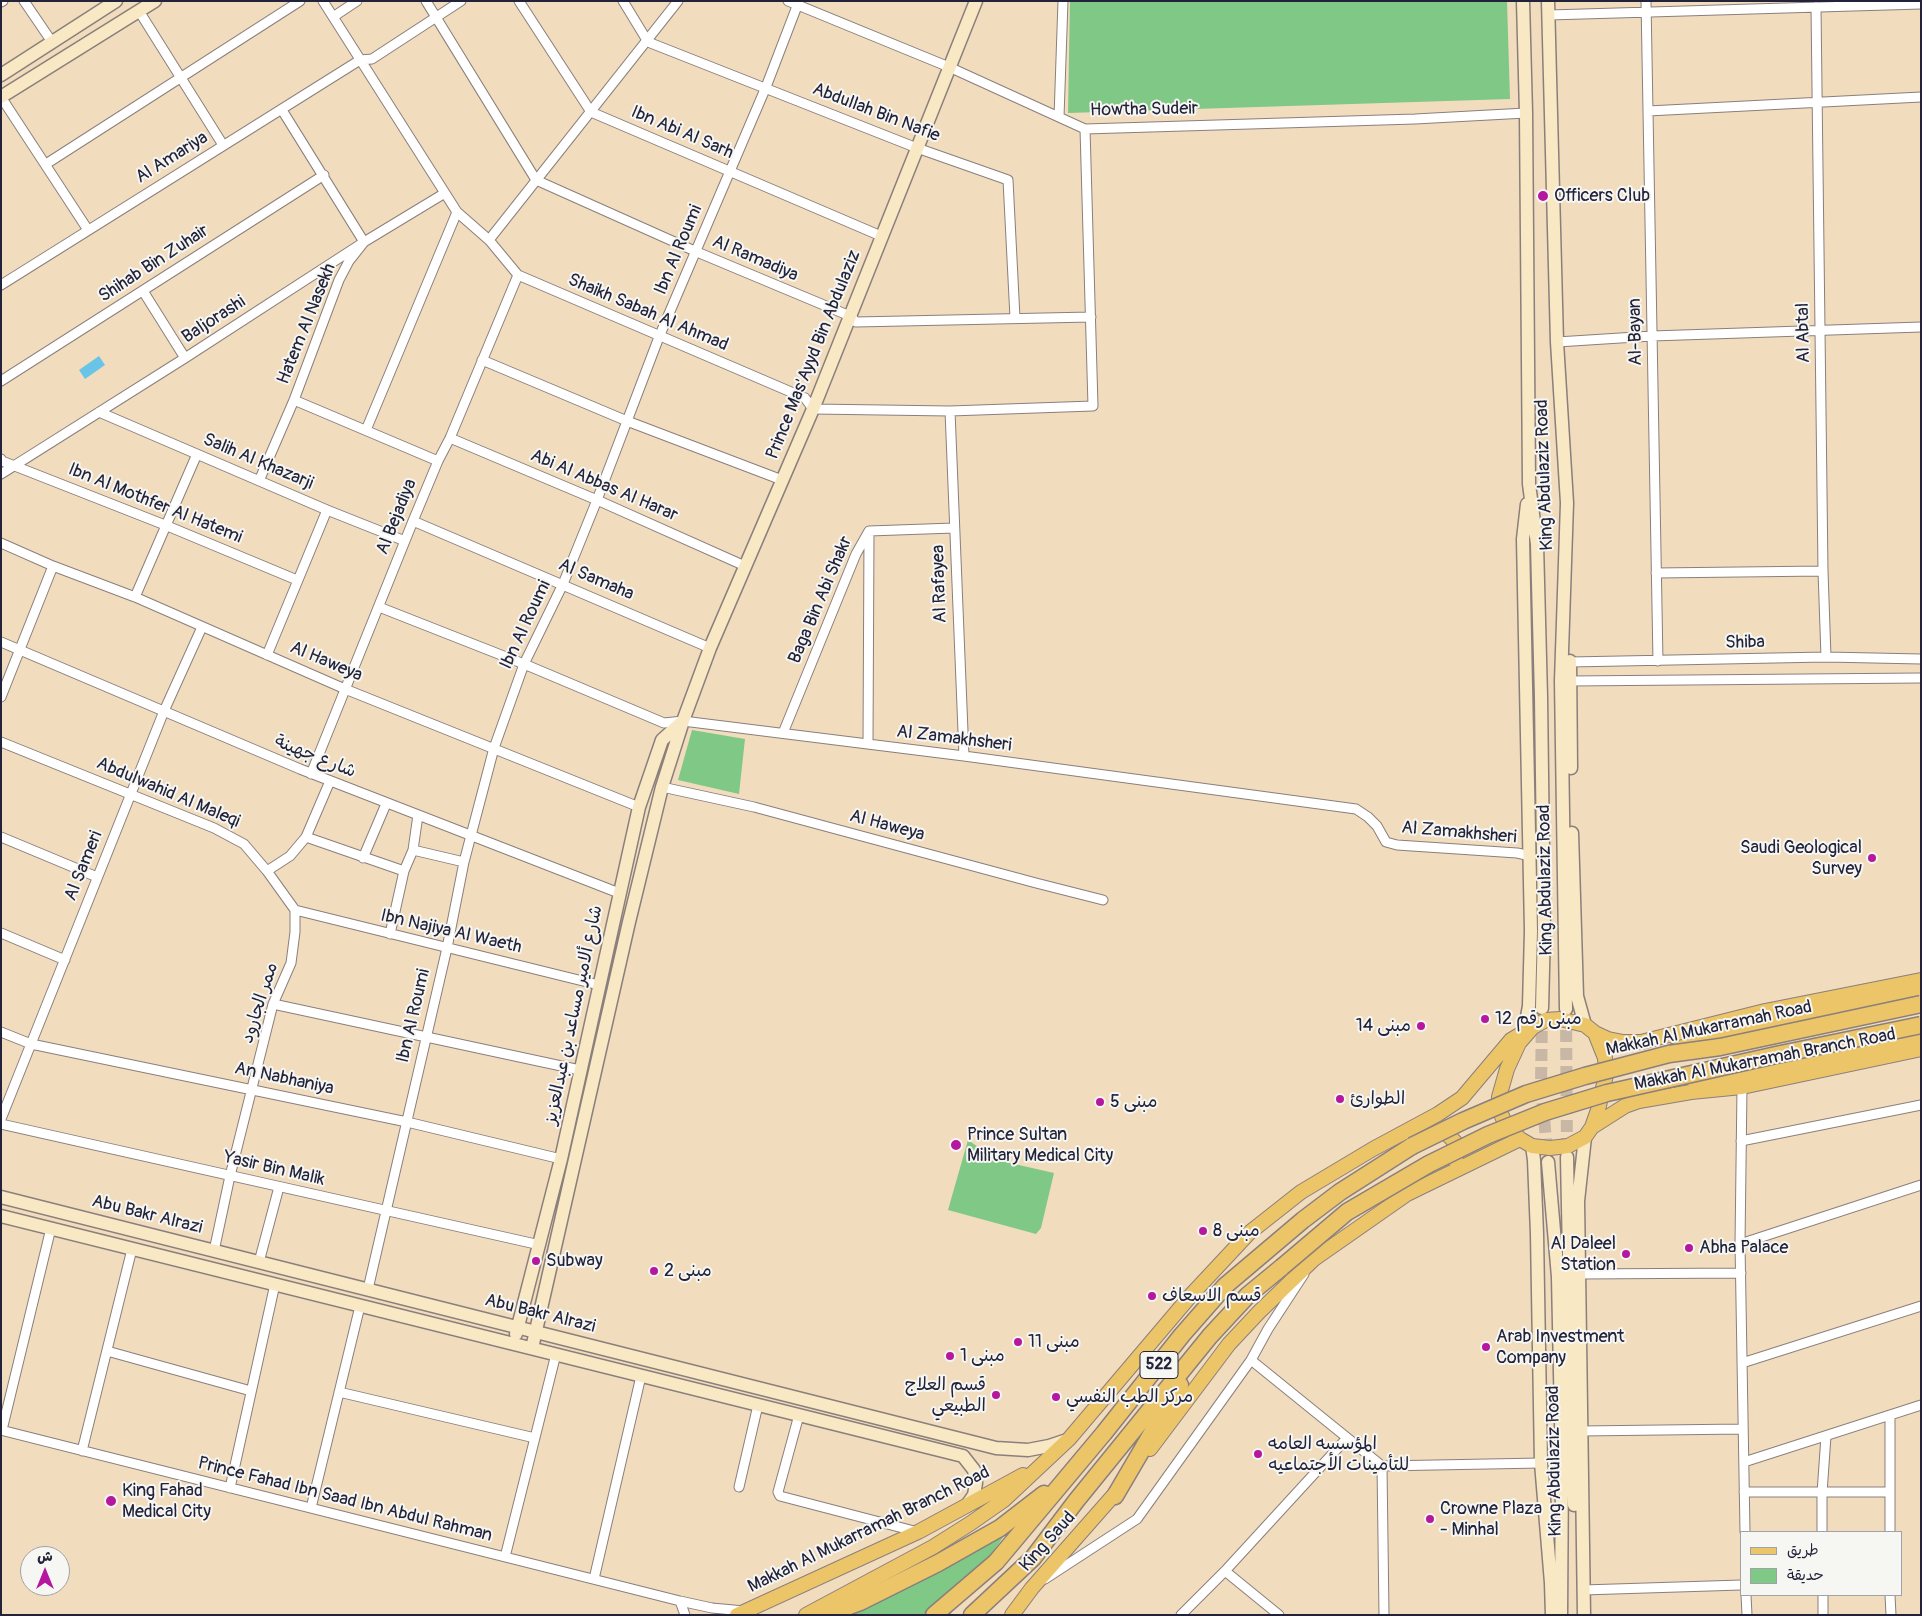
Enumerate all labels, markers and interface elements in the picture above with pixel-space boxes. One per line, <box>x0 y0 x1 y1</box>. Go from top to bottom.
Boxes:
street label: Abdullah Bin Nafie <box>809 79 943 147</box>
street label: Howtha Sudeir <box>1090 98 1198 122</box>
street label: Ibn Abi Al Sarh <box>628 102 736 164</box>
street label: Al Amariya <box>132 127 212 189</box>
place label: Officers Club <box>1554 185 1650 207</box>
marker: Officers Club <box>1536 189 1550 203</box>
street label: Ibn Al Roumi <box>650 202 708 298</box>
street label: Shihab Bin Zuhair <box>95 220 213 308</box>
street label: Al Ramadiya <box>709 231 801 287</box>
street label: Prince Mas'Ayyd Bin Abdulaziz <box>762 247 866 463</box>
street label: Hatem Al Nasekh <box>273 260 341 388</box>
street label: Shaikh Sabah Al Ahmad <box>565 269 731 357</box>
street label: Baljorashi <box>178 292 250 348</box>
street label: Al-Bayan <box>1625 298 1647 366</box>
street label: Al Abtal <box>1793 303 1815 363</box>
street label: King Abdulaziz Road <box>1532 399 1558 551</box>
street label: Salih Al Khazarji <box>200 429 316 495</box>
street label: Abi Al Abbas Al Harar <box>527 445 681 527</box>
street label: Ibn Al Mothfer Al Hatemi <box>65 459 245 549</box>
street label: Al Bejadiya <box>372 476 422 558</box>
street label: Baga Bin Abi Shakr <box>784 533 858 667</box>
street label: Al Rafayea <box>928 544 952 624</box>
street label: Al Samaha <box>555 554 637 606</box>
street label: Ibn Al Roumi <box>496 577 556 673</box>
street label: Shiba <box>1725 632 1765 654</box>
street label: Al Haweya <box>286 637 366 687</box>
street label: Al Zamakhsheri <box>895 721 1013 757</box>
street label: شارع جهينة <box>271 731 359 783</box>
street label: Abdulwahid Al Maleqi <box>93 753 243 833</box>
street label: King Abdulaziz Road <box>1534 804 1558 956</box>
street label: Al Haweya <box>847 806 927 846</box>
street label: Al Zamakhsheri <box>1400 817 1518 849</box>
street label: Al Sameri <box>60 828 108 904</box>
place label: Saudi Geological Survey <box>1740 837 1862 880</box>
marker: Saudi Geological Survey <box>1866 852 1878 864</box>
street label: شارع ألامير مساعد بن عبدالعزيز <box>540 903 608 1127</box>
street label: Ibn Najiya Al Waeth <box>378 905 524 959</box>
street label: ممر الجارود <box>237 960 283 1046</box>
street label: Ibn Al Roumi <box>393 967 435 1065</box>
street label: Makkah Al Mukarramah Road <box>1604 997 1814 1061</box>
place label: مبنى رقم 12 <box>1495 1008 1582 1030</box>
marker: مبنى رقم 12 <box>1479 1013 1491 1025</box>
place label: مبنى 14 <box>1356 1015 1411 1037</box>
marker: مبنى 14 <box>1415 1020 1427 1032</box>
street label: Makkah Al Mukarramah Branch Road <box>1632 1024 1898 1096</box>
street label: An Nabhaniya <box>232 1058 336 1100</box>
place label: الطوارئ <box>1350 1088 1405 1110</box>
place label: مبنى 5 <box>1110 1091 1157 1113</box>
marker: الطوارئ <box>1334 1093 1346 1105</box>
marker: مبنى 5 <box>1094 1096 1106 1108</box>
place label: Prince Sultan Military Medical City <box>967 1124 1113 1166</box>
marker: Prince Sultan Military Medical City <box>949 1138 963 1152</box>
street label: Yasir Bin Malik <box>221 1147 327 1191</box>
street label: Abu Bakr Alrazi <box>89 1191 205 1239</box>
place label: مبنى 8 <box>1213 1220 1260 1242</box>
marker: مبنى 8 <box>1197 1225 1209 1237</box>
place label: Al Daleel Station <box>1550 1233 1616 1276</box>
place label: Abha Palace <box>1699 1237 1788 1259</box>
marker: Abha Palace <box>1683 1242 1695 1254</box>
marker: Al Daleel Station <box>1620 1248 1632 1260</box>
place label: Subway <box>546 1250 603 1272</box>
marker: Subway <box>530 1255 542 1267</box>
place label: مبنى 2 <box>664 1260 712 1282</box>
marker: مبنى 2 <box>648 1265 660 1277</box>
place label: قسم الاسعاف <box>1162 1285 1261 1307</box>
street label: Abu Bakr Alrazi <box>482 1290 598 1338</box>
marker: قسم الاسعاف <box>1146 1290 1158 1302</box>
place label: Arab Investment Company <box>1496 1326 1625 1368</box>
place label: مبنى 11 <box>1028 1331 1080 1353</box>
marker: مبنى 11 <box>1012 1336 1024 1348</box>
marker: Arab Investment Company <box>1480 1341 1492 1353</box>
place label: مبنى 1 <box>960 1345 1005 1367</box>
marker: مبنى 1 <box>944 1350 956 1362</box>
road number: 522 <box>1140 1352 1178 1378</box>
place label: قسم العلاج الطبيعي <box>905 1374 986 1416</box>
street label: King Abdulaziz Road <box>1543 1385 1567 1537</box>
place label: مركز الطب النفسي <box>1066 1386 1193 1408</box>
marker: قسم العلاج الطبيعي <box>990 1389 1002 1401</box>
marker: مركز الطب النفسي <box>1050 1391 1062 1403</box>
place label: المؤسسه العامه للتأمينات الأجتماعيه <box>1268 1433 1409 1476</box>
marker: المؤسسه العامه للتأمينات الأجتماعيه <box>1252 1448 1264 1460</box>
street label: Prince Fahad Ibn Saad Ibn Abdul Rahman <box>196 1453 494 1547</box>
street label: Makkah Al Mukarramah Branch Road <box>745 1462 993 1598</box>
place label: King Fahad Medical City <box>122 1480 211 1522</box>
marker: King Fahad Medical City <box>104 1494 118 1508</box>
place label: Crowne Plaza - Minhal <box>1440 1498 1542 1540</box>
street label: King Saud <box>1015 1507 1081 1577</box>
marker: Crowne Plaza - Minhal <box>1424 1513 1436 1525</box>
legend <box>1740 1531 1902 1596</box>
text: طريق <box>1787 1541 1819 1560</box>
north arrow <box>20 1546 70 1596</box>
text: ش <box>37 1548 53 1565</box>
text: حديقة <box>1787 1566 1824 1585</box>

